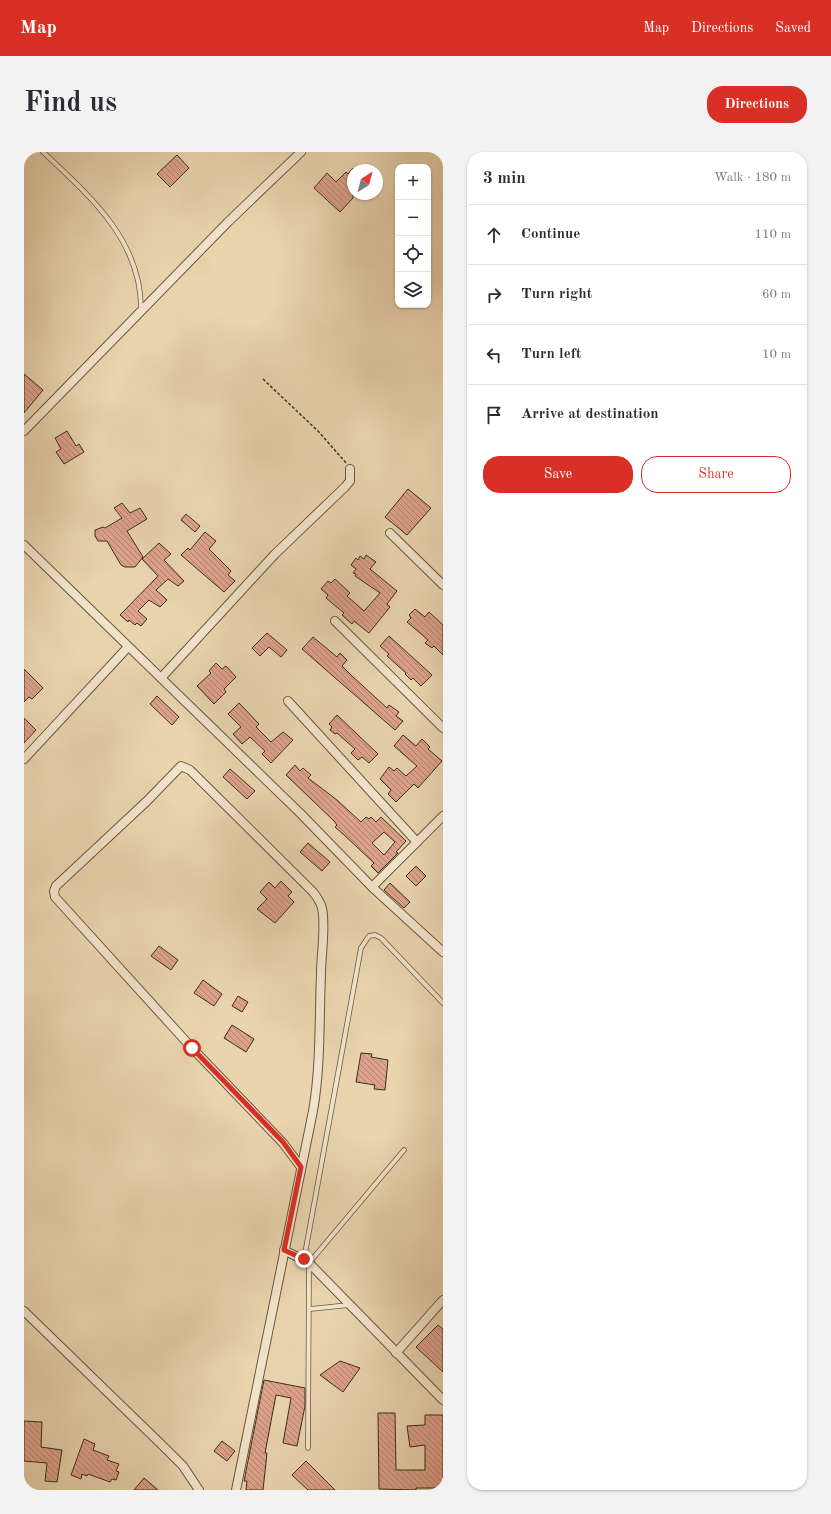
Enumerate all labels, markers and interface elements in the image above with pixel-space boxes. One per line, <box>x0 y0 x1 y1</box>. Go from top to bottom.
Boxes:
text: Map <box>20 19 57 38</box>
text: Map <box>643 21 669 35</box>
text: Directions <box>691 21 753 35</box>
text: Saved <box>775 21 811 35</box>
button: Directions <box>707 86 807 123</box>
text: Find us <box>24 90 117 118</box>
north arrow <box>347 164 383 200</box>
map controls <box>395 164 431 308</box>
button: + <box>395 164 431 200</box>
text: 3 min <box>483 170 526 187</box>
text: Walk · 180 m <box>714 171 791 184</box>
button: − <box>395 200 431 236</box>
icon: ahead <box>483 224 505 246</box>
text: Continue <box>521 227 580 242</box>
text: 110 m <box>754 228 791 241</box>
button: locate <box>395 236 431 272</box>
button: layers <box>395 272 431 308</box>
icon: right <box>483 284 505 306</box>
text: Turn right <box>521 287 592 302</box>
text: 60 m <box>762 288 791 301</box>
icon: left <box>483 344 505 366</box>
text: Turn left <box>521 347 581 362</box>
text: 10 m <box>762 348 791 361</box>
icon: arrive <box>483 404 505 426</box>
text: Arrive at destination <box>521 407 659 422</box>
button: Save <box>483 456 633 493</box>
button: Share <box>641 456 791 493</box>
route start <box>183 1039 201 1057</box>
route end <box>295 1250 313 1268</box>

